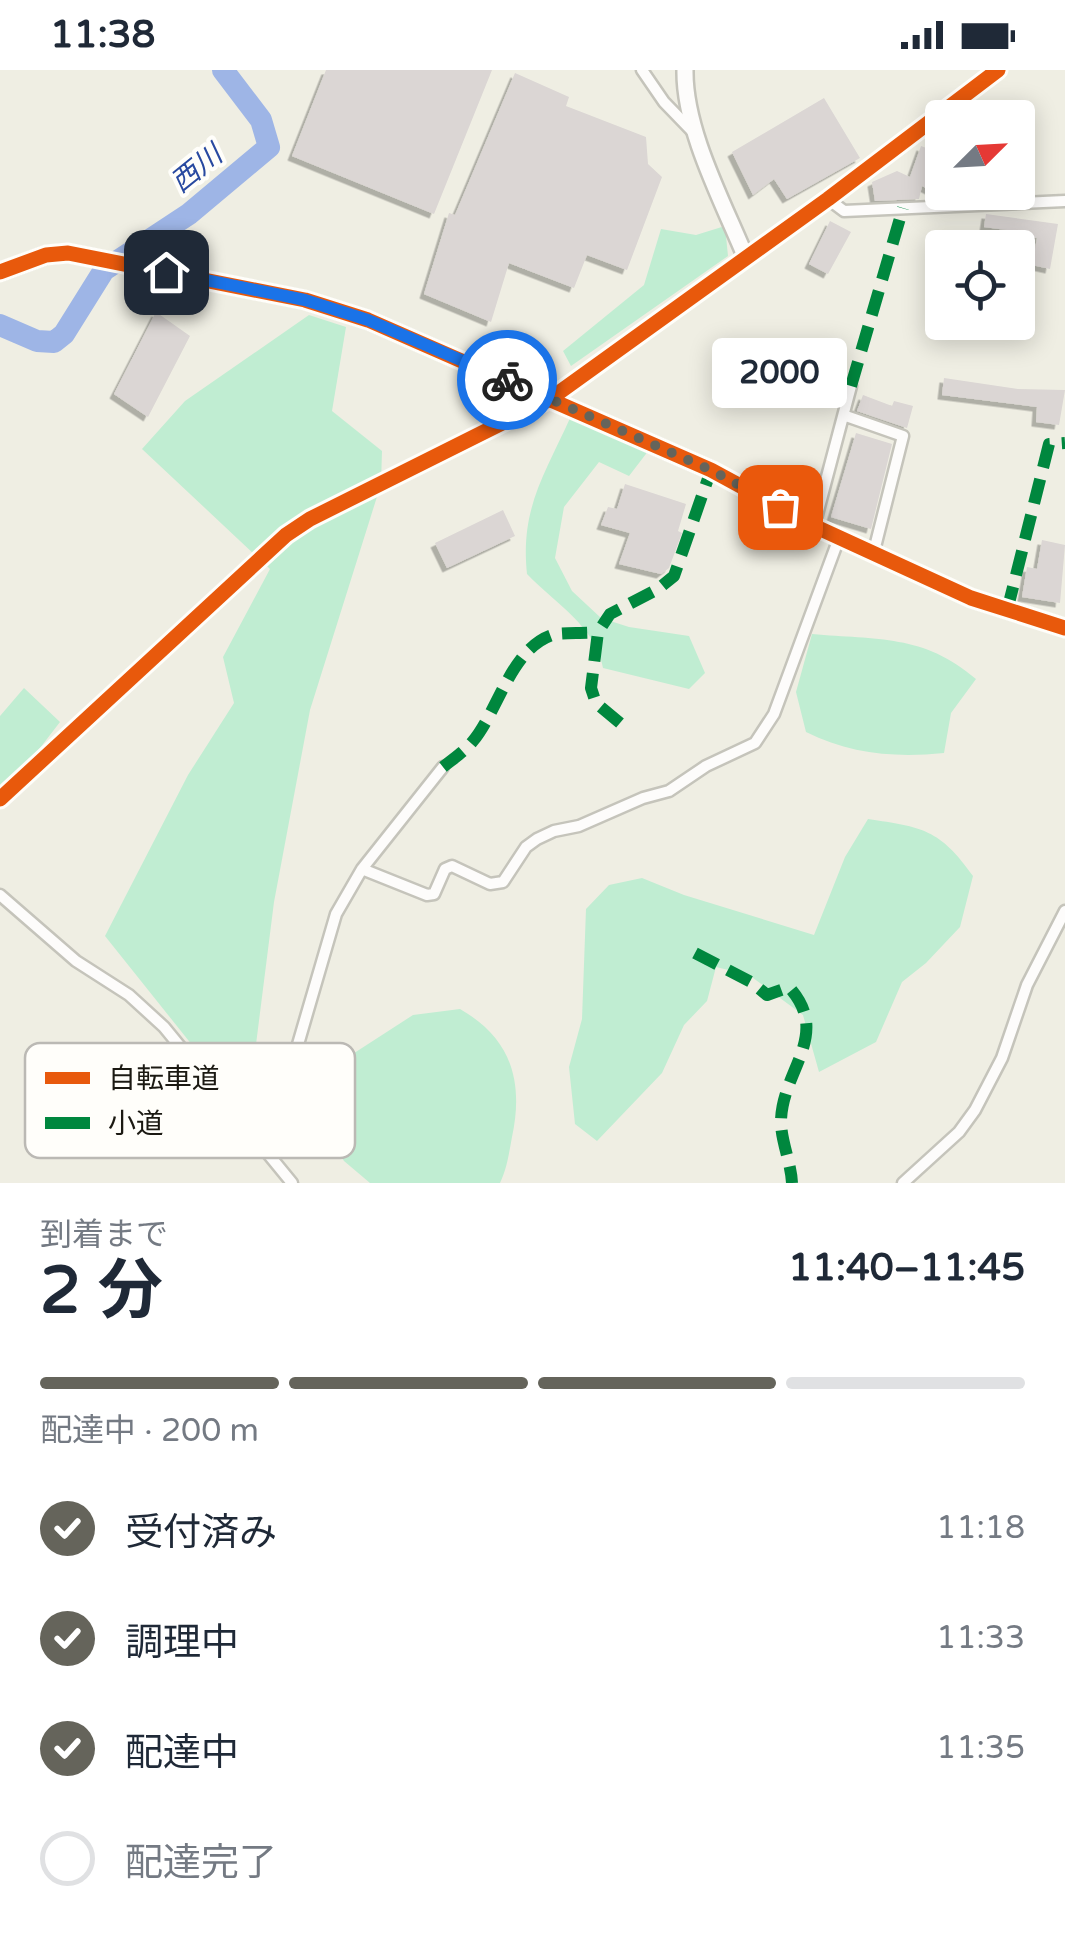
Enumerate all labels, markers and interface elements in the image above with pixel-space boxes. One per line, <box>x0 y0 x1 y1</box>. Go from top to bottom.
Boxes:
text: 11:38 <box>50 12 155 58</box>
north arrow <box>925 100 1035 210</box>
map controls <box>925 100 1035 340</box>
water label: 西川 <box>164 136 231 200</box>
pin <box>124 230 209 315</box>
button: locate <box>925 230 1035 340</box>
icon: home <box>139 245 194 300</box>
courier <box>457 330 557 430</box>
callout: 2000 <box>712 337 848 407</box>
icon: bike <box>480 353 535 408</box>
text: 2000 <box>739 354 820 392</box>
pin <box>738 465 823 550</box>
icon: bag <box>753 480 808 535</box>
legend <box>25 1043 355 1158</box>
text: 自転車道 <box>108 1062 220 1096</box>
text: 小道 <box>108 1107 164 1141</box>
text: 到着まで <box>40 1216 168 1254</box>
text: 11:40–11:45 <box>788 1245 1025 1291</box>
text: 2 分 <box>40 1252 163 1331</box>
text: 配達中 · 200 m <box>40 1412 259 1450</box>
icon: check <box>40 1501 95 1556</box>
text: 11:18 <box>936 1509 1025 1547</box>
text: 受付済み <box>125 1510 277 1556</box>
icon: check <box>40 1611 95 1666</box>
text: 11:33 <box>936 1619 1025 1657</box>
text: 調理中 <box>125 1620 239 1666</box>
icon: check <box>40 1721 95 1776</box>
text: 11:35 <box>936 1729 1025 1767</box>
text: 配達中 <box>125 1730 239 1776</box>
text: 配達完了 <box>125 1840 277 1886</box>

